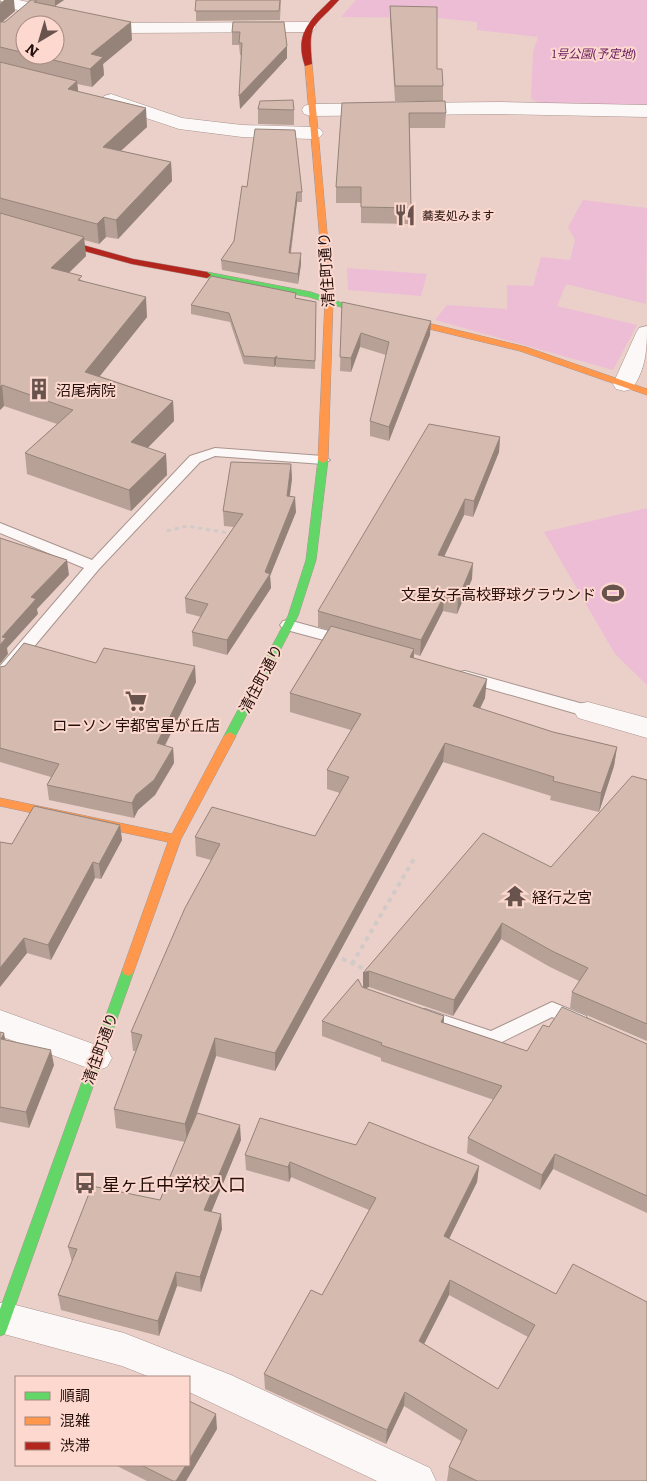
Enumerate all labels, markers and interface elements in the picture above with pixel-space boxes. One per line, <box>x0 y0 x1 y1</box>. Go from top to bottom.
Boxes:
north arrow <box>15 15 65 65</box>
text: N <box>20 39 42 63</box>
park label: 1号公園(予定地) <box>552 44 636 62</box>
restaurant icon: 蕎麦処みます <box>392 202 418 228</box>
place label: 蕎麦処みます <box>422 206 494 224</box>
street label: 清住町通り <box>311 232 339 308</box>
building icon: 沼尾病院 <box>26 376 52 402</box>
place label: 沼尾病院 <box>56 378 116 401</box>
sports icon: 文星女子高校野球グラウンド <box>600 580 626 606</box>
place label: 文星女子高校野球グラウンド <box>401 582 596 605</box>
street label: 清住町通り <box>232 639 288 717</box>
supermarket icon: ローソン 宇都宮星が丘店 <box>123 688 149 714</box>
place label: ローソン 宇都宮星が丘店 <box>52 713 220 736</box>
temple icon: 経行之宮 <box>502 883 528 909</box>
place label: 経行之宮 <box>532 885 592 908</box>
street label: 清住町通り <box>75 1009 123 1087</box>
bus stop icon: 星ヶ丘中学校入口 <box>72 1170 98 1196</box>
place label: 星ヶ丘中学校入口 <box>102 1170 246 1197</box>
legend <box>15 1376 190 1466</box>
text: 順調 <box>60 1383 90 1406</box>
text: 混雑 <box>60 1408 90 1431</box>
text: 渋滞 <box>60 1433 90 1456</box>

